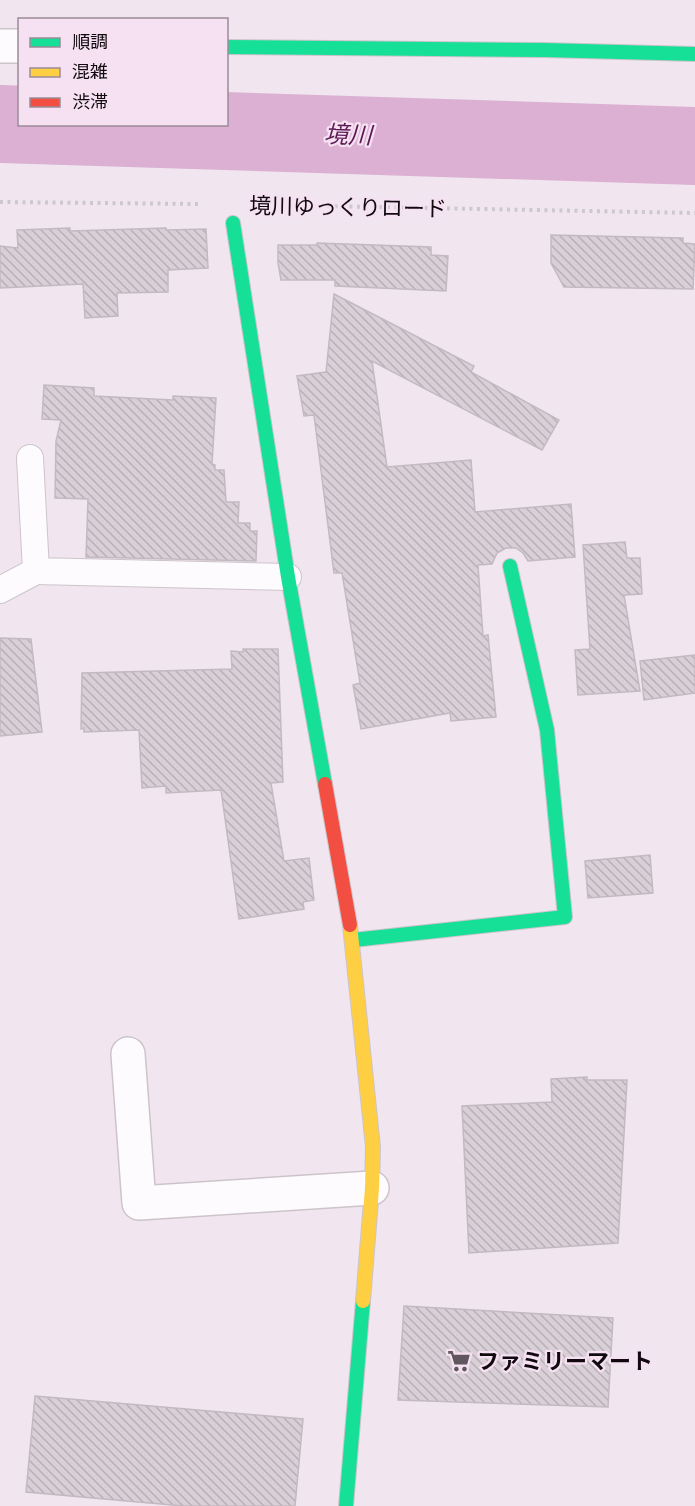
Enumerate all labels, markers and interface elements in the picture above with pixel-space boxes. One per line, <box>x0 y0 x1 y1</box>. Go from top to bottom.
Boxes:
legend <box>18 18 228 126</box>
text: 順調 <box>72 31 108 53</box>
text: 混雑 <box>72 61 108 83</box>
text: 渋滞 <box>72 91 108 113</box>
water label: 境川 <box>324 120 375 150</box>
street label: 境川ゆっくりロード <box>249 193 447 223</box>
supermarket icon: ファミリーマート <box>446 1348 472 1374</box>
place label: ファミリーマート <box>477 1349 653 1375</box>

